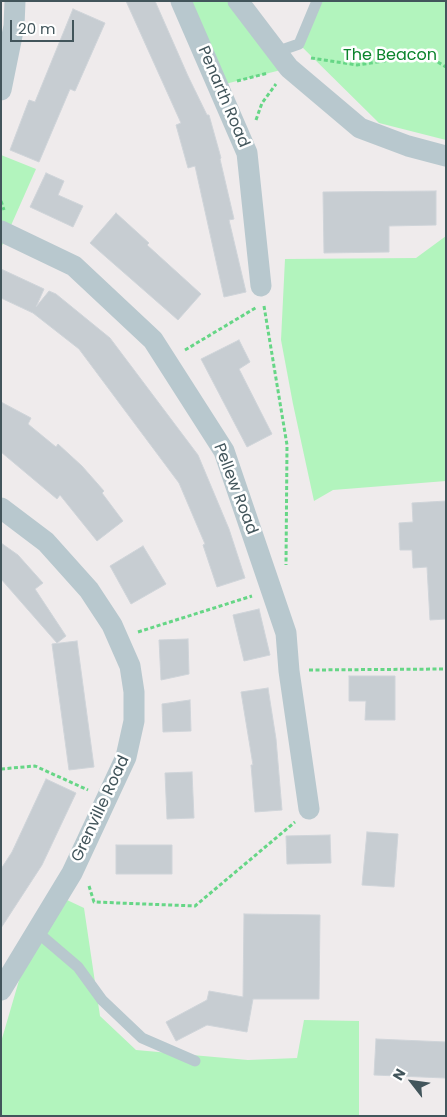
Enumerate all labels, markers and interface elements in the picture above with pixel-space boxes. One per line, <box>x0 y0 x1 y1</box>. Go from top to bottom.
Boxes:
scale bar <box>12 10 76 42</box>
text: 20 m <box>18 18 56 39</box>
street label: Penarth Road <box>193 43 253 151</box>
park label: The Beacon <box>343 46 437 66</box>
street label: Pellew Road <box>209 441 261 537</box>
street label: Grenville Road <box>68 753 134 865</box>
north arrow <box>387 1057 437 1107</box>
text: N <box>388 1065 410 1084</box>

